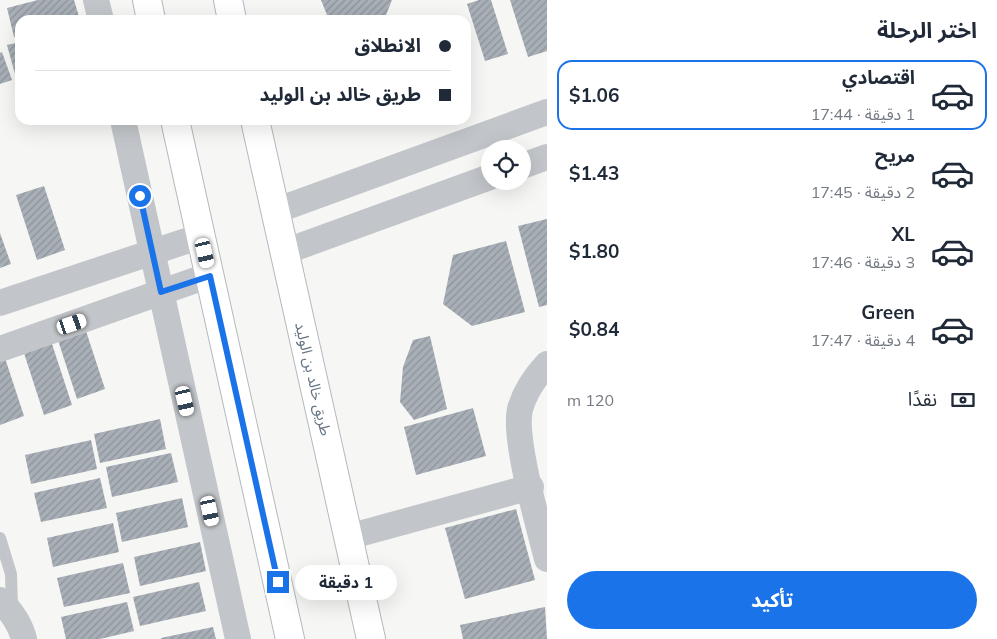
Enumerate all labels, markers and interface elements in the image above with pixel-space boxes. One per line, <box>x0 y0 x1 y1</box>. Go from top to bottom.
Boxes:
text: اختر الرحلة <box>877 16 977 44</box>
text: الانطلاق <box>355 33 421 57</box>
text: اقتصادي <box>842 65 915 89</box>
icon: car <box>930 73 975 118</box>
text: طريق خالد بن الوليد <box>259 82 421 106</box>
text: $1.06 <box>569 83 619 107</box>
text: 1 دقيقة · 17:44 <box>811 104 915 124</box>
map controls <box>481 140 531 190</box>
button: locate <box>481 140 531 190</box>
text: مريح <box>875 143 915 167</box>
icon: car <box>930 151 975 196</box>
text: $1.43 <box>569 161 619 185</box>
text: 2 دقيقة · 17:45 <box>811 182 915 202</box>
route start <box>129 185 151 207</box>
text: XL <box>892 222 915 246</box>
icon: car <box>930 229 975 274</box>
car <box>194 237 215 269</box>
text: $1.80 <box>569 239 619 263</box>
text: 3 دقيقة · 17:46 <box>811 252 915 272</box>
text: Green <box>861 300 915 324</box>
icon: car <box>930 307 975 352</box>
car <box>55 312 88 336</box>
text: $0.84 <box>569 317 619 341</box>
street label: طريق خالد بن الوليد <box>290 320 336 438</box>
text: 4 دقيقة · 17:47 <box>811 330 915 350</box>
car <box>174 385 195 417</box>
icon: cash <box>949 386 977 414</box>
text: نقدًا <box>908 387 937 411</box>
text: 120 m <box>567 390 614 410</box>
car <box>199 495 220 527</box>
callout: 1 دقيقة <box>296 564 398 600</box>
route end <box>267 571 289 593</box>
button: تأكيد <box>567 571 977 629</box>
text: 1 دقيقة <box>319 572 373 592</box>

